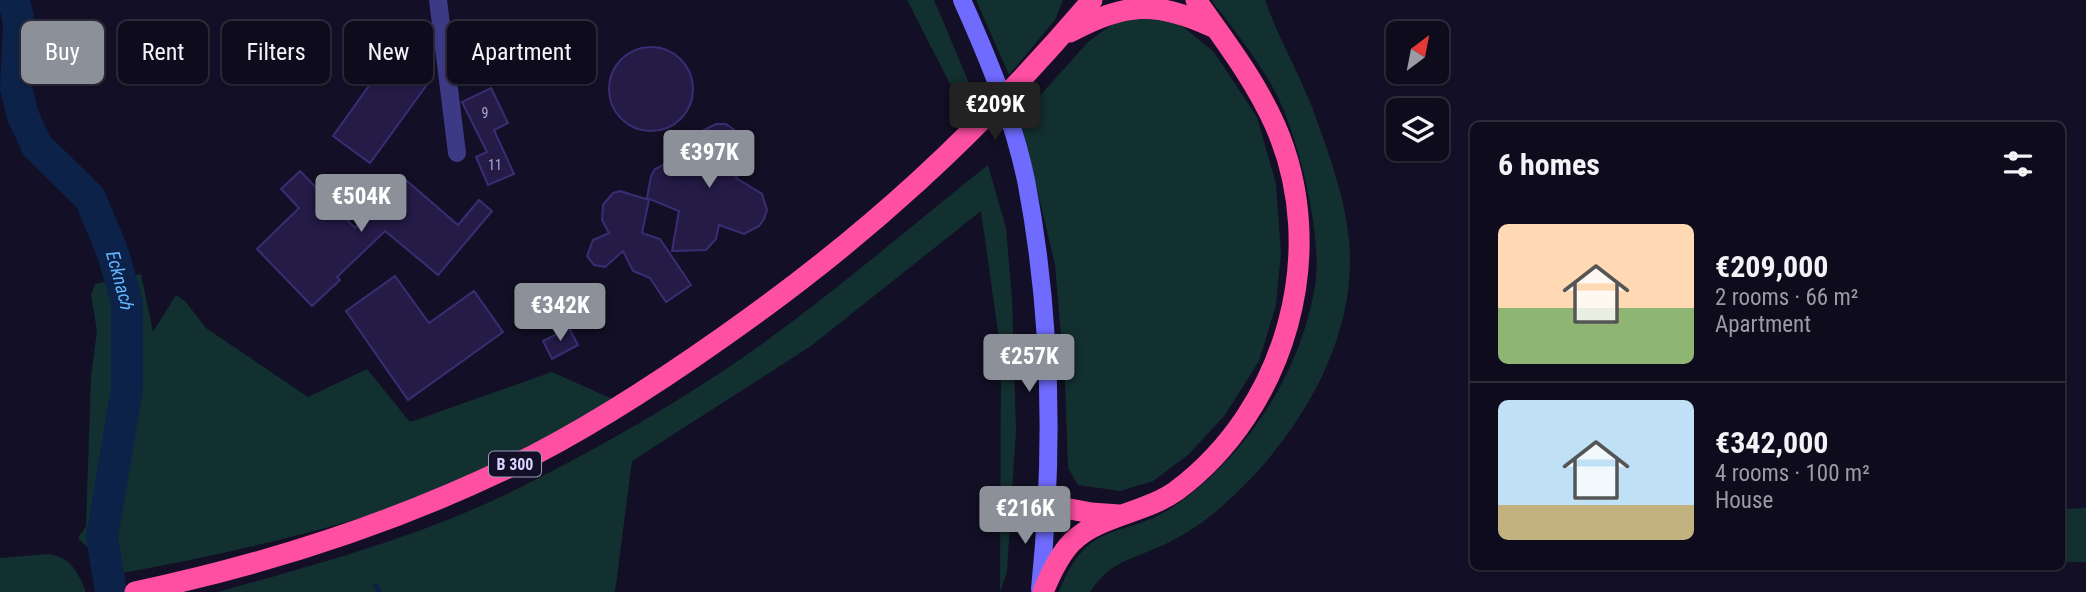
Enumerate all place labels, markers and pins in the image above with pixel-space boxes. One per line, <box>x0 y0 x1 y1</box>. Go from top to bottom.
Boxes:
pin: €209K <box>946 82 1044 142</box>
pin: €397K <box>660 130 758 190</box>
pin: €504K <box>312 174 410 234</box>
pin: €342K <box>511 284 609 343</box>
pin: €257K <box>980 334 1078 394</box>
pin: €216K <box>976 486 1074 546</box>

